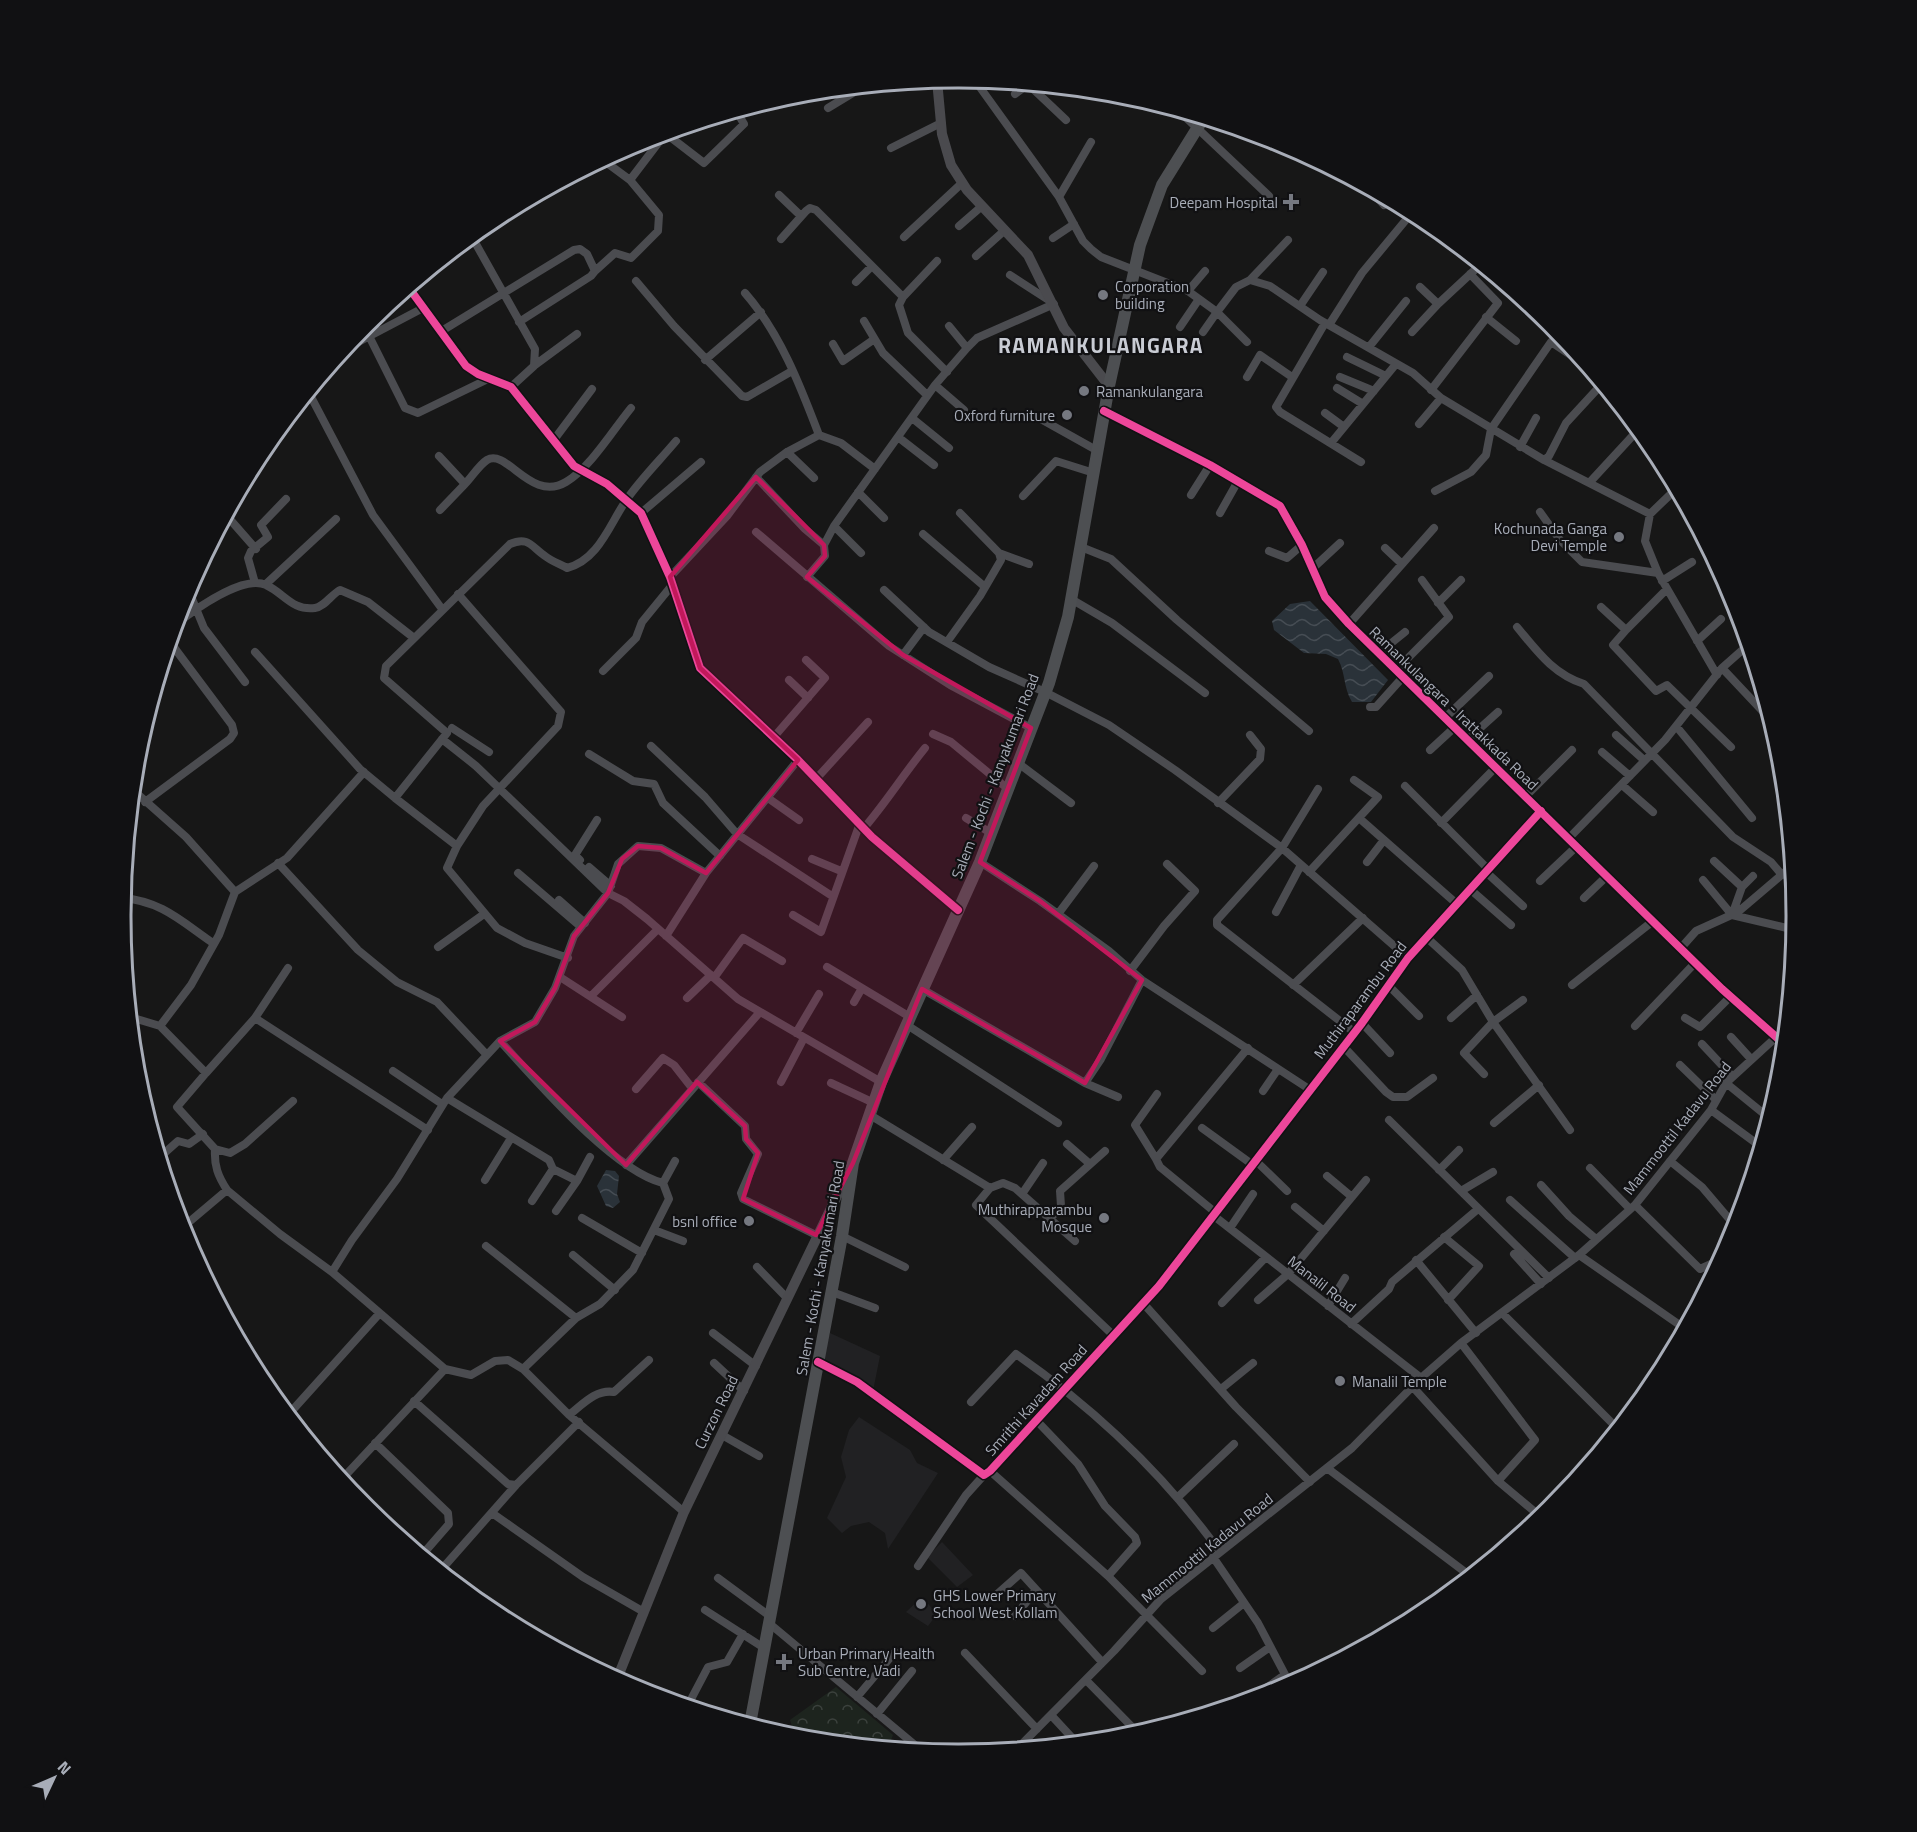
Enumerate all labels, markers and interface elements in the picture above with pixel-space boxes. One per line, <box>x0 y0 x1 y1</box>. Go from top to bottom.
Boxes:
place label: Deepam Hospital <box>1170 191 1278 214</box>
marker: Deepam Hospital <box>1282 193 1300 211</box>
place label: Corporation building <box>1115 275 1189 315</box>
marker: Corporation building <box>1096 288 1110 302</box>
district label: RAMANKULANGARA <box>998 329 1204 361</box>
place label: Ramankulangara <box>1096 380 1203 403</box>
marker: Ramankulangara <box>1077 384 1091 398</box>
place label: Oxford furniture <box>954 404 1055 427</box>
marker: Oxford furniture <box>1060 408 1074 422</box>
place label: Kochunada Ganga Devi Temple <box>1494 517 1607 557</box>
marker: Kochunada Ganga Devi Temple <box>1612 530 1626 544</box>
street label: Ramankulangara - Irattakkada Road <box>1364 621 1544 795</box>
street label: Salem - Kochi - Kanyakumari Road <box>945 670 1045 882</box>
street label: Muthiraparambu Road <box>1308 936 1412 1064</box>
street label: Mammoottil Kadavu Road <box>1617 1056 1737 1200</box>
street label: Salem - Kochi - Kanyakumari Road <box>790 1159 850 1377</box>
place label: Muthirapparambu Mosque <box>978 1198 1092 1238</box>
place label: bsnl office <box>672 1210 737 1233</box>
marker: Muthirapparambu Mosque <box>1097 1211 1111 1225</box>
marker: bsnl office <box>742 1214 756 1228</box>
street label: Manalil Road <box>1283 1250 1361 1318</box>
street label: Smrithi Kavadam Road <box>979 1339 1093 1461</box>
place label: Manalil Temple <box>1352 1370 1447 1393</box>
street label: Curzon Road <box>688 1371 744 1453</box>
marker: Manalil Temple <box>1333 1374 1347 1388</box>
street label: Mammoottil Kadavu Road <box>1136 1487 1278 1609</box>
place label: GHS Lower Primary School West Kollam <box>933 1584 1058 1624</box>
marker: GHS Lower Primary School West Kollam <box>914 1597 928 1611</box>
place label: Urban Primary Health Sub Centre, Vadi <box>798 1642 935 1682</box>
marker: Urban Primary Health Sub Centre, Vadi <box>775 1653 793 1671</box>
north arrow <box>24 1748 84 1808</box>
text: N <box>52 1755 77 1780</box>

